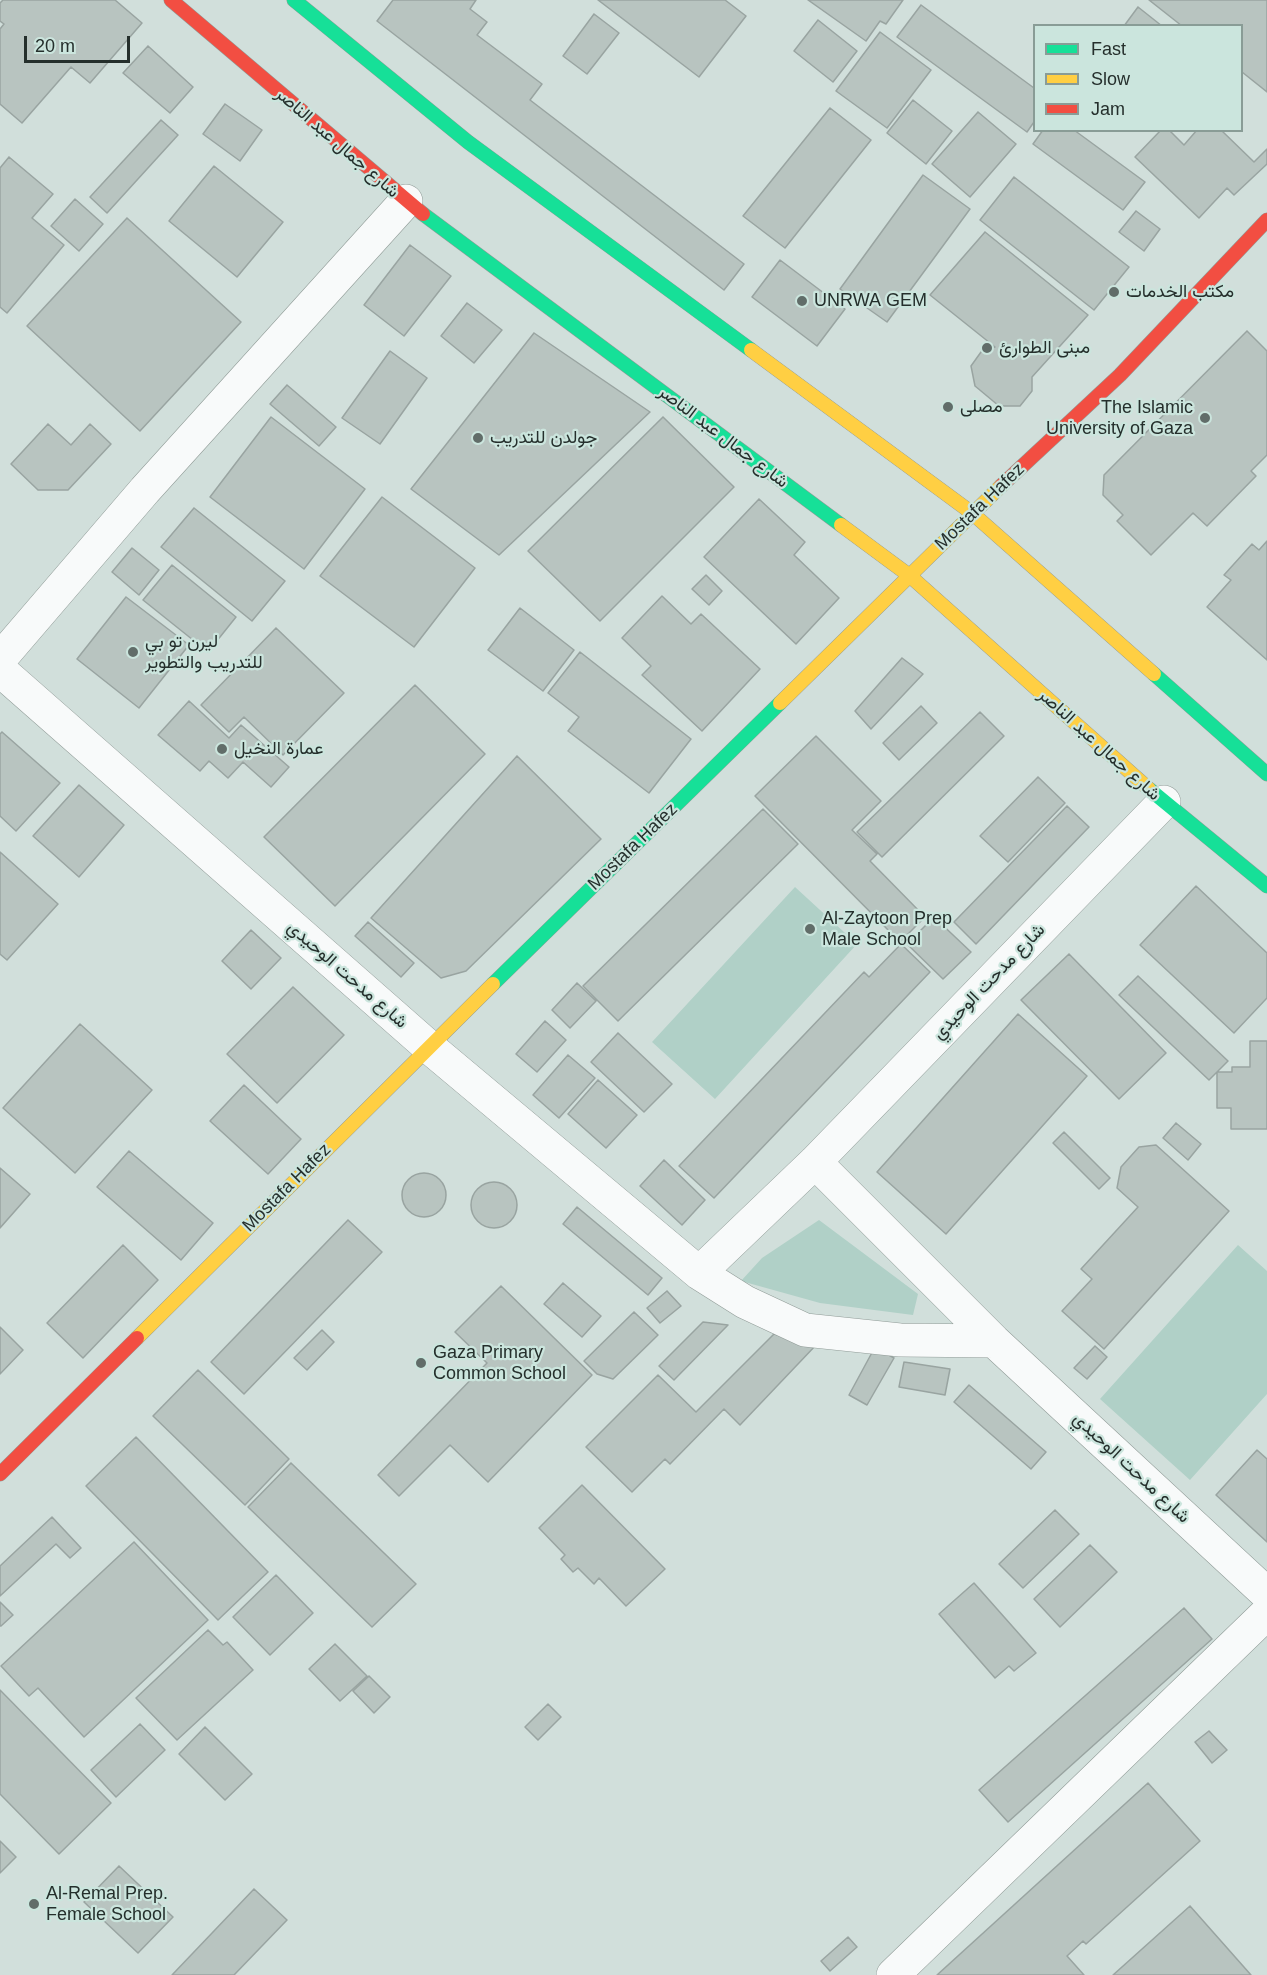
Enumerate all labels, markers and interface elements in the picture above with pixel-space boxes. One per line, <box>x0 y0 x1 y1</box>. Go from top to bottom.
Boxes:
scale bar <box>27 24 134 62</box>
legend <box>1033 24 1243 132</box>
text: 20 m <box>35 36 75 56</box>
text: Fast <box>1091 39 1126 59</box>
text: Slow <box>1091 69 1130 89</box>
street label: شارع جمال عبد الناصر <box>271 83 403 203</box>
text: Jam <box>1091 99 1125 119</box>
place label: مكتب الخدمات <box>1126 281 1234 303</box>
marker: مكتب الخدمات <box>1107 285 1121 299</box>
place label: UNRWA GEM <box>814 290 927 312</box>
marker: UNRWA GEM <box>795 294 809 308</box>
place label: مبنى الطوارئ <box>999 337 1090 359</box>
marker: مبنى الطوارئ <box>980 341 994 355</box>
street label: شارع جمال عبد الناصر <box>654 381 792 493</box>
place label: مصلى <box>960 396 1002 418</box>
place label: The Islamic University of Gaza <box>1046 397 1193 440</box>
marker: مصلى <box>941 400 955 414</box>
marker: The Islamic University of Gaza <box>1198 411 1212 425</box>
place label: جولدن للتدريب <box>490 427 597 449</box>
marker: جولدن للتدريب <box>471 431 485 445</box>
street label: Mostafa Hafez <box>931 459 1029 555</box>
place label: ليرن تو بي للتدريب والتطوير <box>145 631 263 674</box>
marker: ليرن تو بي للتدريب والتطوير <box>126 645 140 659</box>
street label: شارع جمال عبد الناصر <box>1033 684 1165 806</box>
place label: عمارة النخيل <box>234 738 323 760</box>
marker: عمارة النخيل <box>215 742 229 756</box>
street label: Mostafa Hafez <box>584 799 682 895</box>
place label: Al-Zaytoon Prep Male School <box>822 908 952 950</box>
street label: شارع مدحت الوحيدي <box>282 917 412 1033</box>
street label: شارع مدحت الوحيدي <box>928 920 1050 1044</box>
marker: Al-Zaytoon Prep Male School <box>803 922 817 936</box>
street label: Mostafa Hafez <box>238 1139 336 1237</box>
place label: Gaza Primary Common School <box>433 1342 566 1384</box>
marker: Gaza Primary Common School <box>414 1356 428 1370</box>
street label: شارع مدحت الوحيدي <box>1068 1408 1194 1528</box>
place label: Al-Remal Prep. Female School <box>46 1883 168 1926</box>
marker: Al-Remal Prep. Female School <box>27 1897 41 1911</box>

